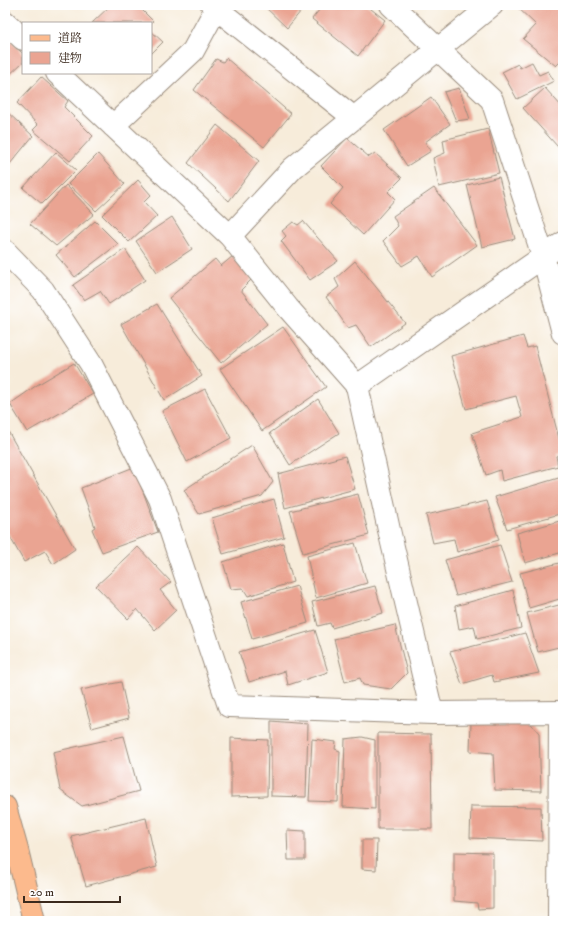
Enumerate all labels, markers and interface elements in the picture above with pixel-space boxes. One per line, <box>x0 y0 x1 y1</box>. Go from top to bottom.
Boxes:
legend <box>22 22 152 74</box>
text: 道路 <box>58 31 82 46</box>
text: 建物 <box>58 51 82 66</box>
scale bar <box>24 878 120 904</box>
text: 20 m <box>30 885 54 900</box>

